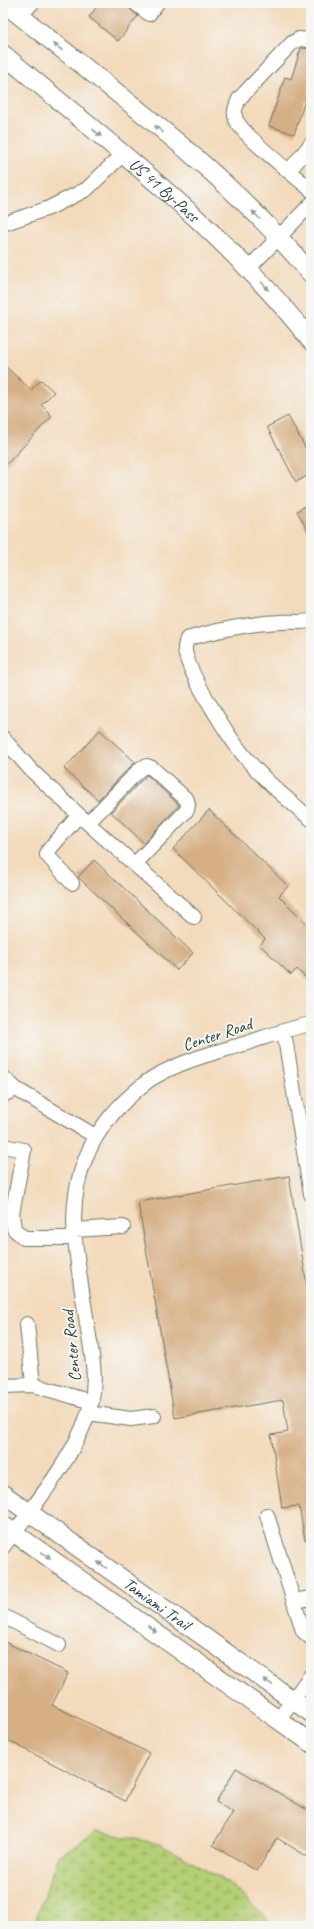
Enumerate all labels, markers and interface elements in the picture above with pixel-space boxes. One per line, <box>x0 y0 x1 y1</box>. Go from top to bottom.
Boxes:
one-way arrow <box>53 42 64 51</box>
one-way arrow <box>154 124 164 133</box>
one-way arrow <box>92 128 102 137</box>
street label: US 41 By-Pass <box>125 154 204 228</box>
one-way arrow <box>251 210 261 220</box>
one-way arrow <box>261 281 270 292</box>
street label: Center Road <box>180 1013 257 1056</box>
street label: Center Road <box>57 1307 86 1383</box>
one-way arrow <box>40 1551 51 1559</box>
one-way arrow <box>97 1561 108 1569</box>
street label: Tamiami Trail <box>119 1573 197 1637</box>
one-way arrow <box>147 1625 158 1634</box>
one-way arrow <box>262 1678 273 1686</box>

